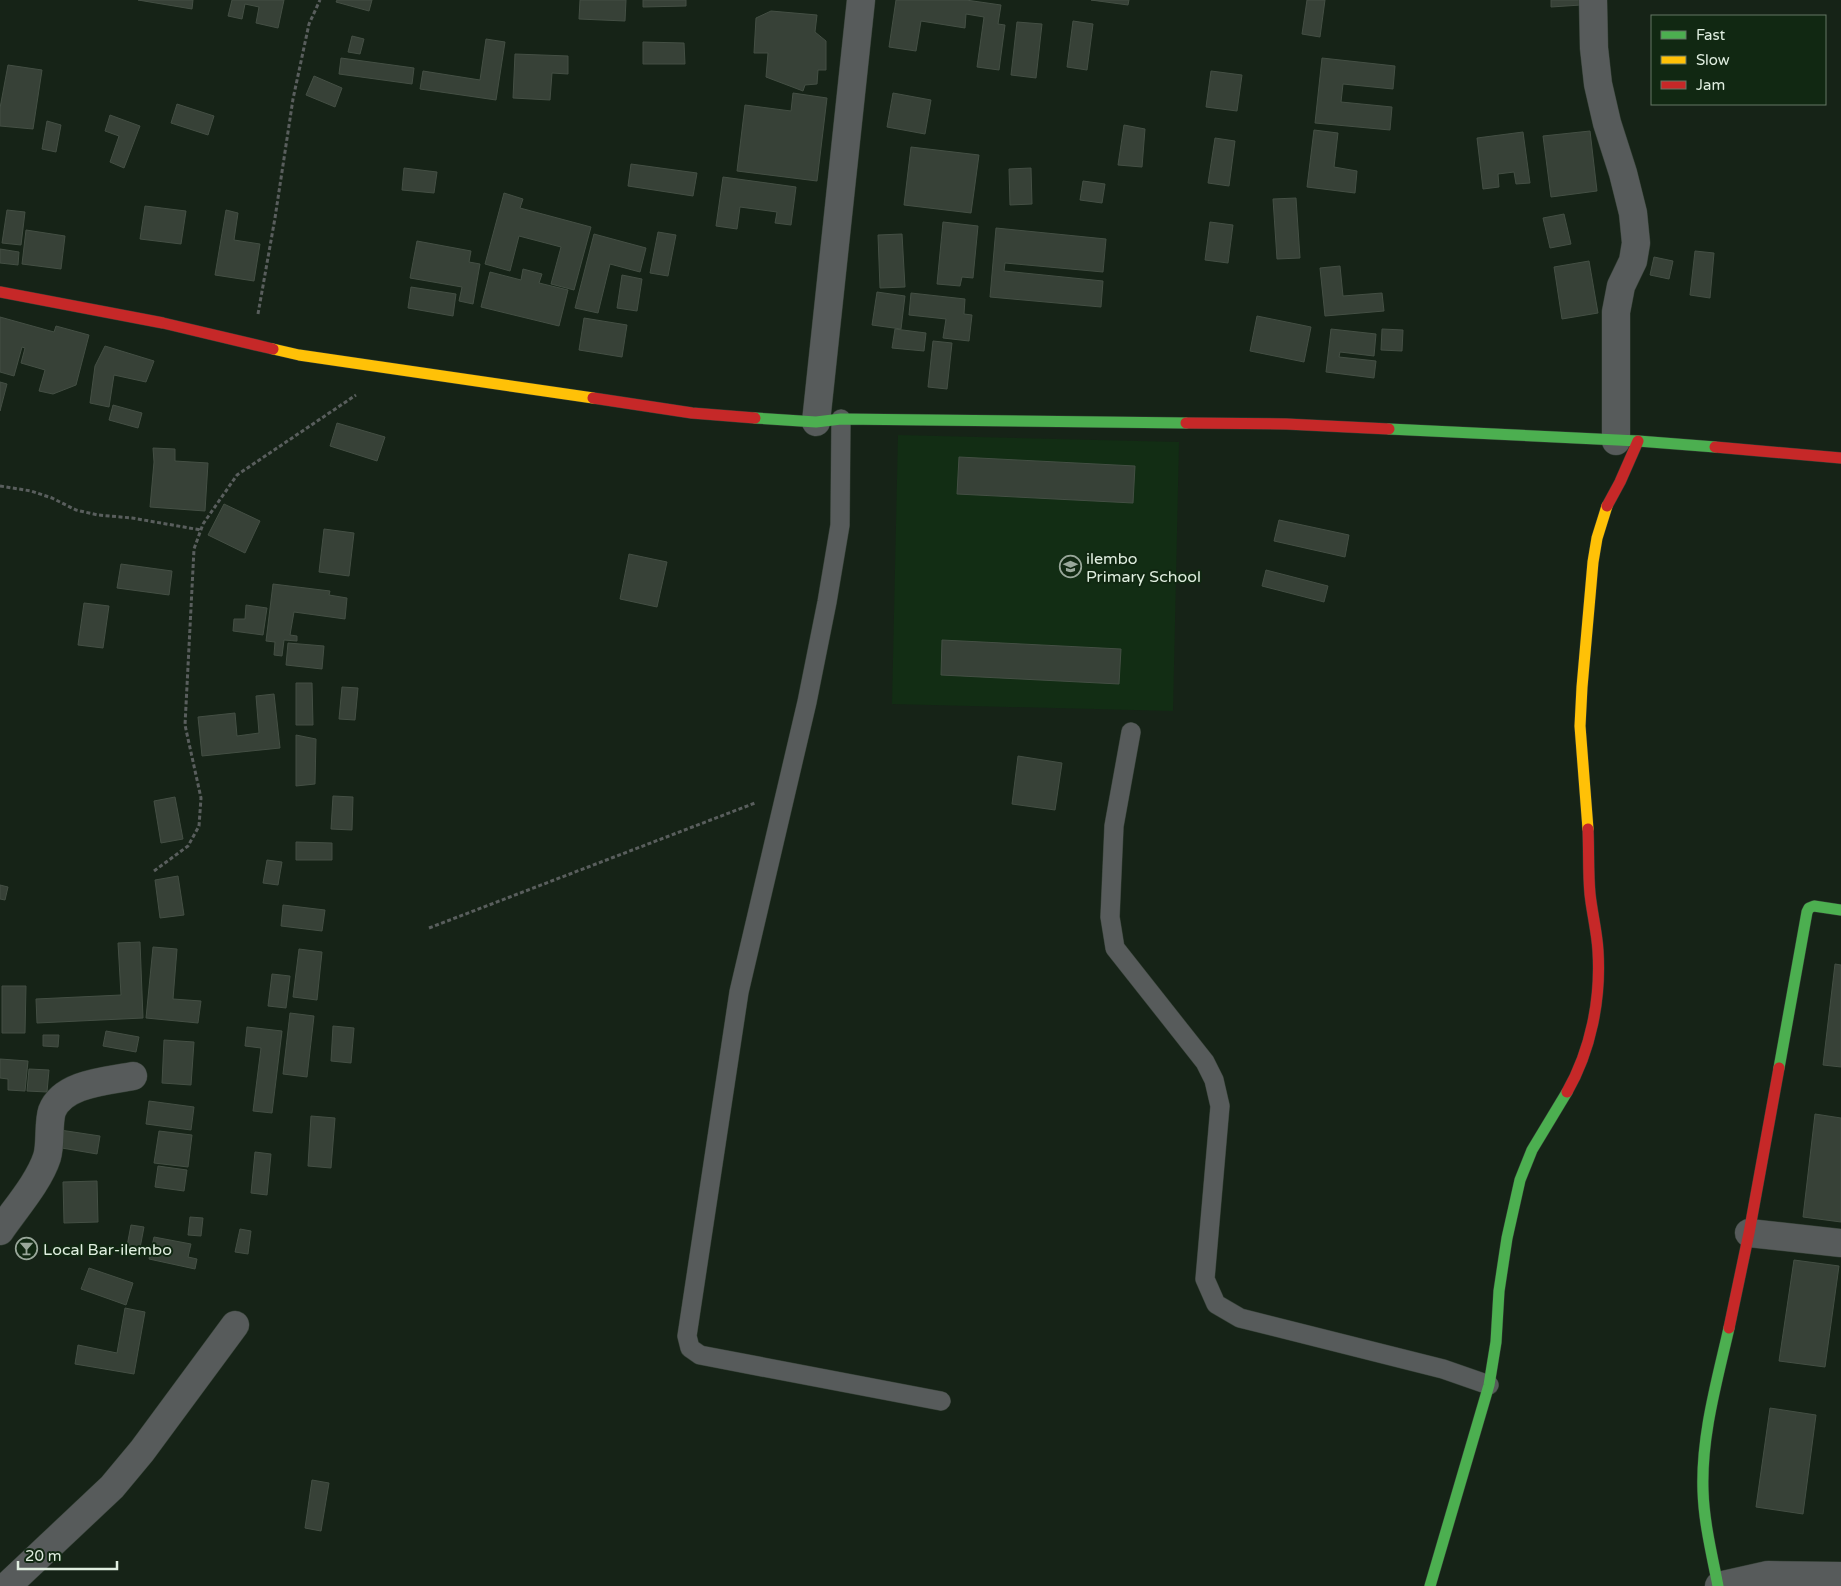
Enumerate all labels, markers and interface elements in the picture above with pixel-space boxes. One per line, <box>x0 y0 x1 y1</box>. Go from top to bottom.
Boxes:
legend <box>1651 15 1826 105</box>
text: Fast <box>1696 26 1726 44</box>
text: Slow <box>1696 51 1730 69</box>
text: Jam <box>1696 76 1725 94</box>
place label: ilembo Primary School <box>1086 549 1201 587</box>
school or university icon: ilembo Primary School <box>1058 555 1082 579</box>
bar icon: Local Bar-ilembo <box>15 1237 39 1261</box>
place label: Local Bar-ilembo <box>43 1240 172 1260</box>
scale bar <box>18 1538 116 1570</box>
text: 20 m <box>25 1547 62 1565</box>

